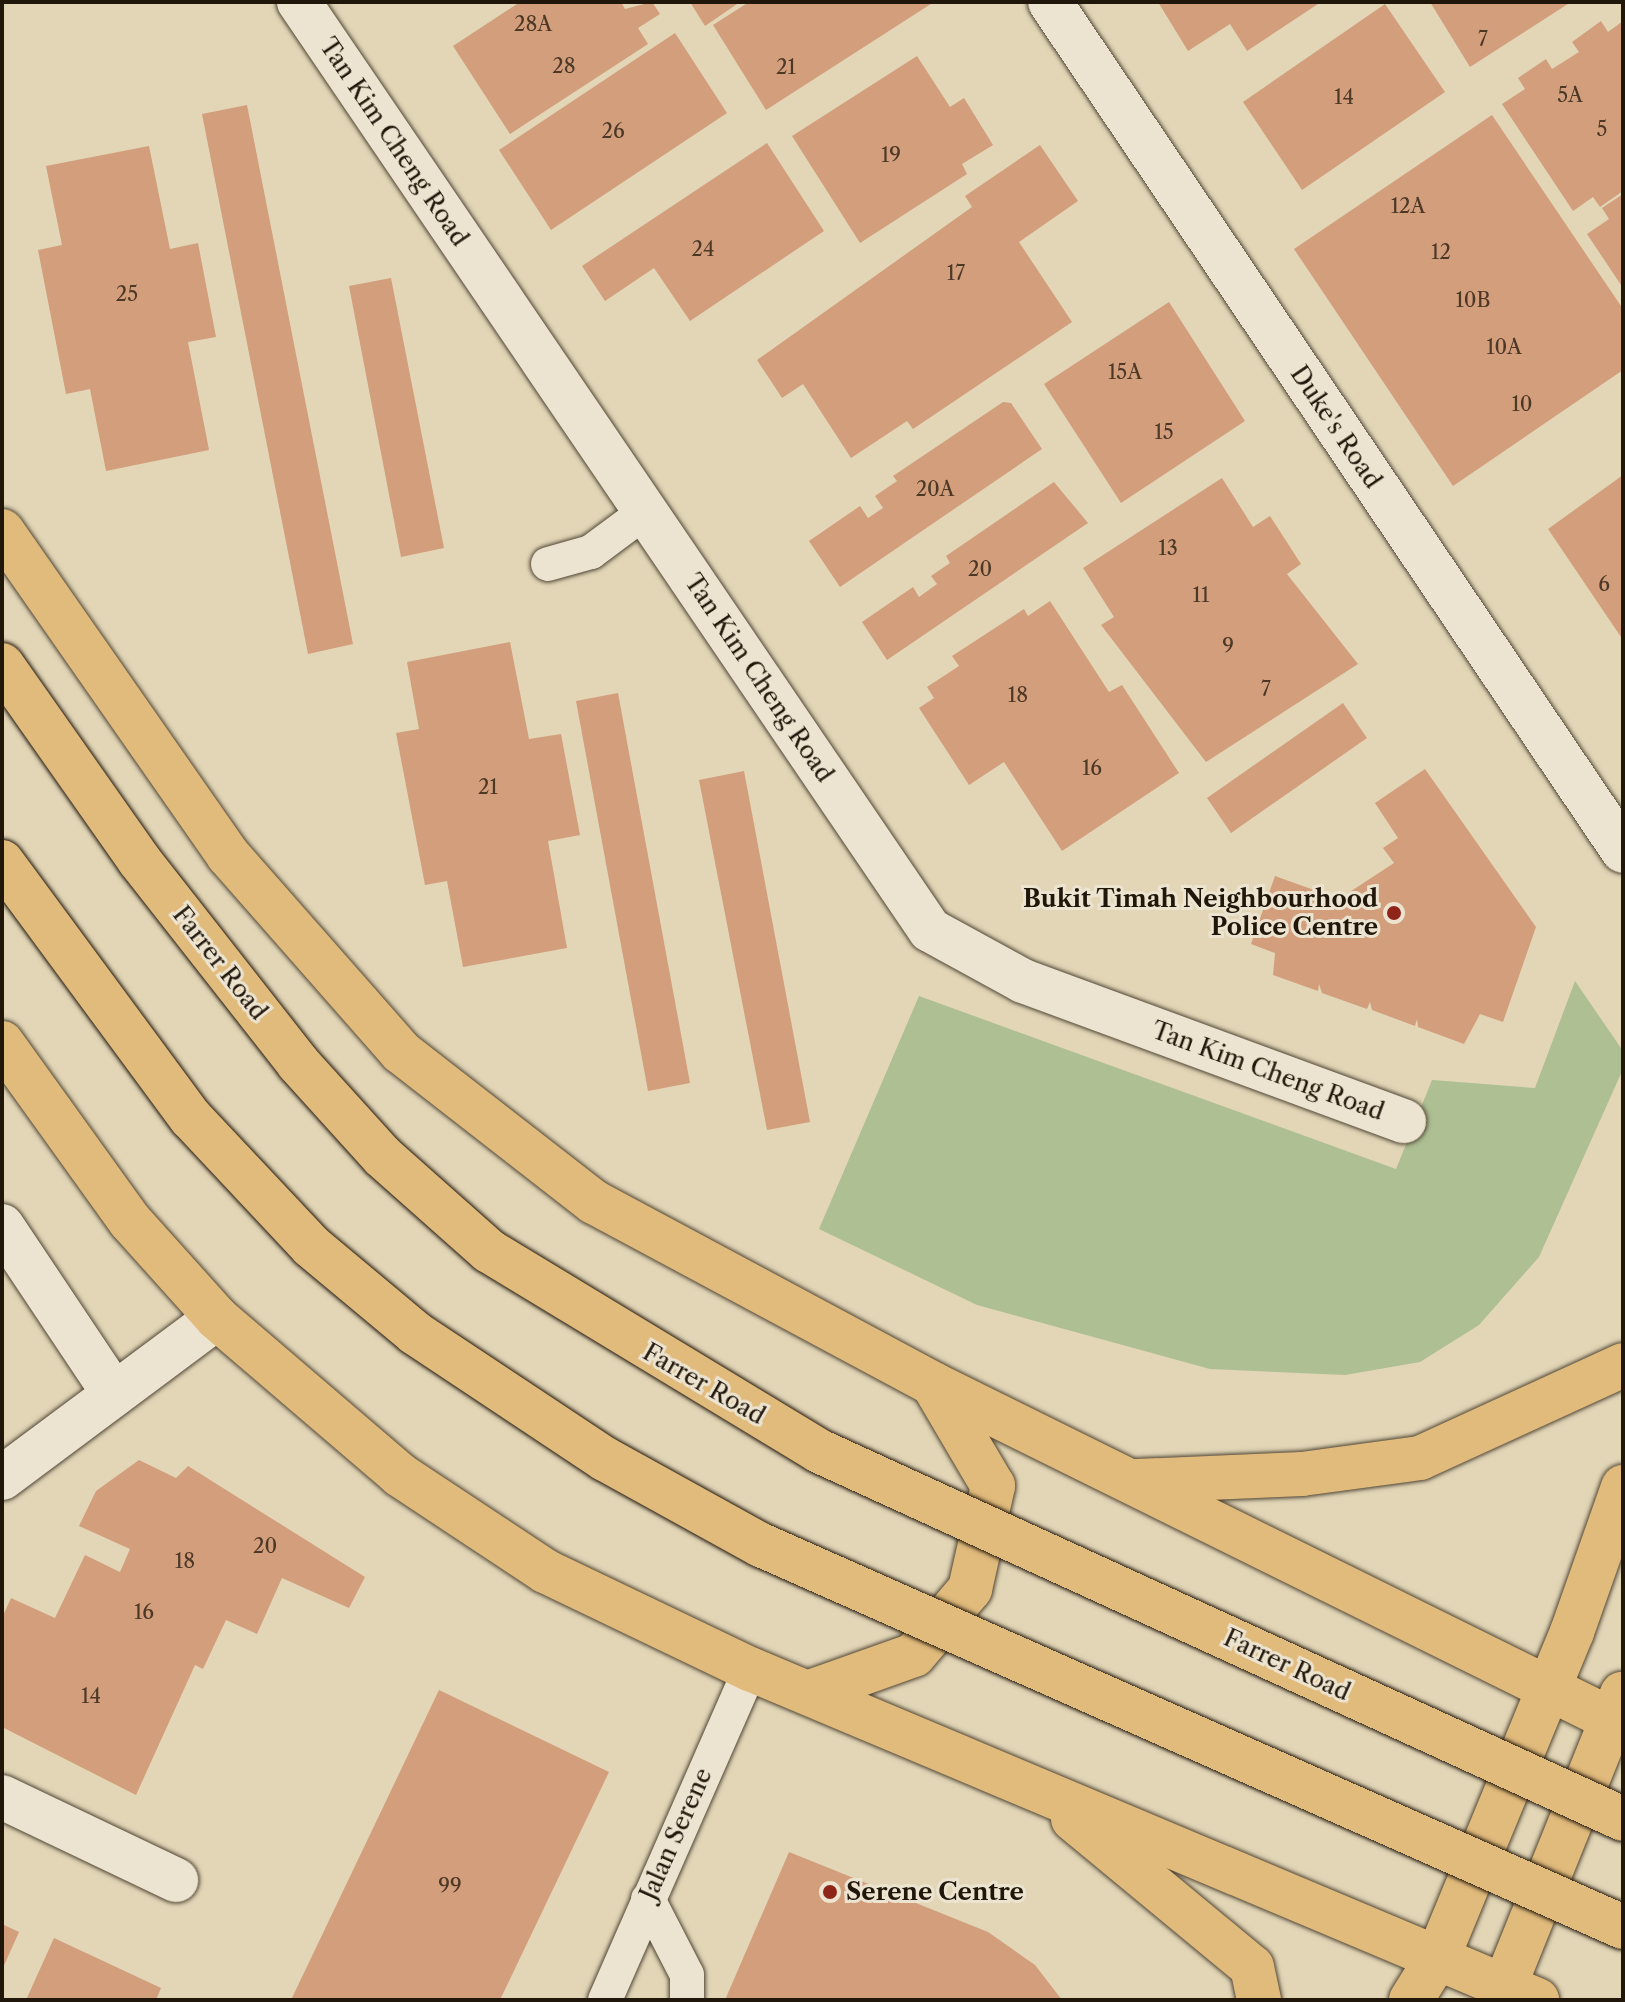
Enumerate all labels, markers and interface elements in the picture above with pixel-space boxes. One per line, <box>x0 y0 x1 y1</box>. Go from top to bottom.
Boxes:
house number: 28A <box>514 12 552 36</box>
house number: 7 <box>1478 27 1488 51</box>
street label: Tan Kim Cheng Road <box>314 32 474 252</box>
house number: 28 <box>552 54 576 78</box>
house number: 21 <box>776 55 796 79</box>
house number: 5A <box>1557 83 1583 107</box>
house number: 14 <box>1334 85 1354 109</box>
house number: 5 <box>1597 117 1607 141</box>
house number: 26 <box>601 119 625 143</box>
house number: 19 <box>881 143 901 167</box>
house number: 12A <box>1391 194 1425 218</box>
house number: 24 <box>691 237 715 261</box>
house number: 12 <box>1431 240 1451 264</box>
house number: 17 <box>947 261 965 285</box>
house number: 25 <box>116 282 138 306</box>
house number: 10B <box>1455 288 1491 312</box>
house number: 10A <box>1486 335 1522 359</box>
house number: 15A <box>1108 360 1142 384</box>
street label: Duke's Road <box>1284 360 1388 494</box>
house number: 10 <box>1511 392 1533 416</box>
house number: 15 <box>1154 420 1174 444</box>
house number: 20A <box>916 477 954 501</box>
house number: 13 <box>1158 536 1178 560</box>
house number: 20 <box>968 557 992 581</box>
street label: Tan Kim Cheng Road <box>679 568 839 788</box>
house number: 6 <box>1598 572 1610 596</box>
house number: 11 <box>1193 583 1209 607</box>
house number: 9 <box>1222 634 1234 658</box>
house number: 7 <box>1261 677 1271 701</box>
house number: 18 <box>1008 683 1028 707</box>
house number: 16 <box>1082 756 1102 780</box>
house number: 21 <box>478 775 498 799</box>
place label: Bukit Timah Neighbourhood Police Centre <box>1022 885 1378 941</box>
street label: Farrer Road <box>167 900 273 1026</box>
marker: Bukit Timah Neighbourhood Police Centre <box>1385 904 1403 922</box>
street label: Tan Kim Cheng Road <box>1148 1016 1388 1126</box>
street label: Farrer Road <box>638 1337 770 1431</box>
house number: 20 <box>253 1534 277 1558</box>
house number: 18 <box>175 1549 195 1573</box>
house number: 16 <box>134 1600 154 1624</box>
street label: Farrer Road <box>1219 1623 1355 1707</box>
house number: 14 <box>81 1684 101 1708</box>
street label: Jalan Serene <box>634 1763 718 1905</box>
house number: 99 <box>438 1874 462 1898</box>
place label: Serene Centre <box>846 1878 1024 1906</box>
marker: Serene Centre <box>821 1883 839 1901</box>

